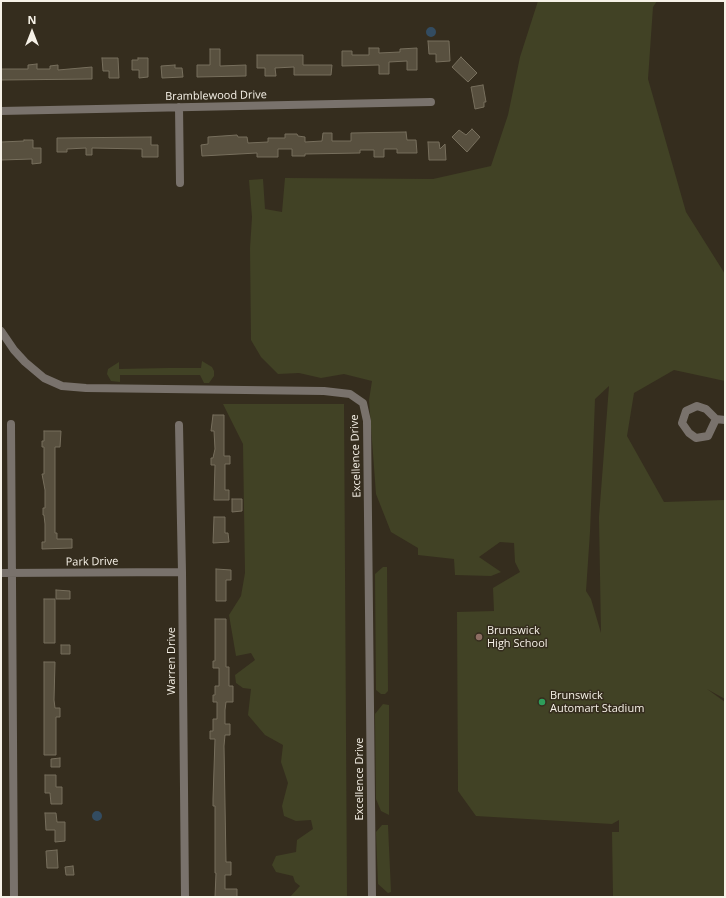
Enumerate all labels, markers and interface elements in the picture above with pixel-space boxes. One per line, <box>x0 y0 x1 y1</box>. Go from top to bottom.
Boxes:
north arrow <box>12 12 52 52</box>
text: N <box>28 12 36 27</box>
street label: Bramblewood Drive <box>165 89 267 103</box>
street label: Excellence Drive <box>348 414 364 498</box>
street label: Park Drive <box>65 555 119 569</box>
place label: Brunswick High School <box>487 624 548 650</box>
street label: Warren Drive <box>165 627 179 695</box>
marker: Brunswick High School <box>474 632 484 642</box>
place label: Brunswick Automart Stadium <box>550 689 644 715</box>
marker: Brunswick Automart Stadium <box>537 697 547 707</box>
street label: Excellence Drive <box>353 737 367 821</box>

